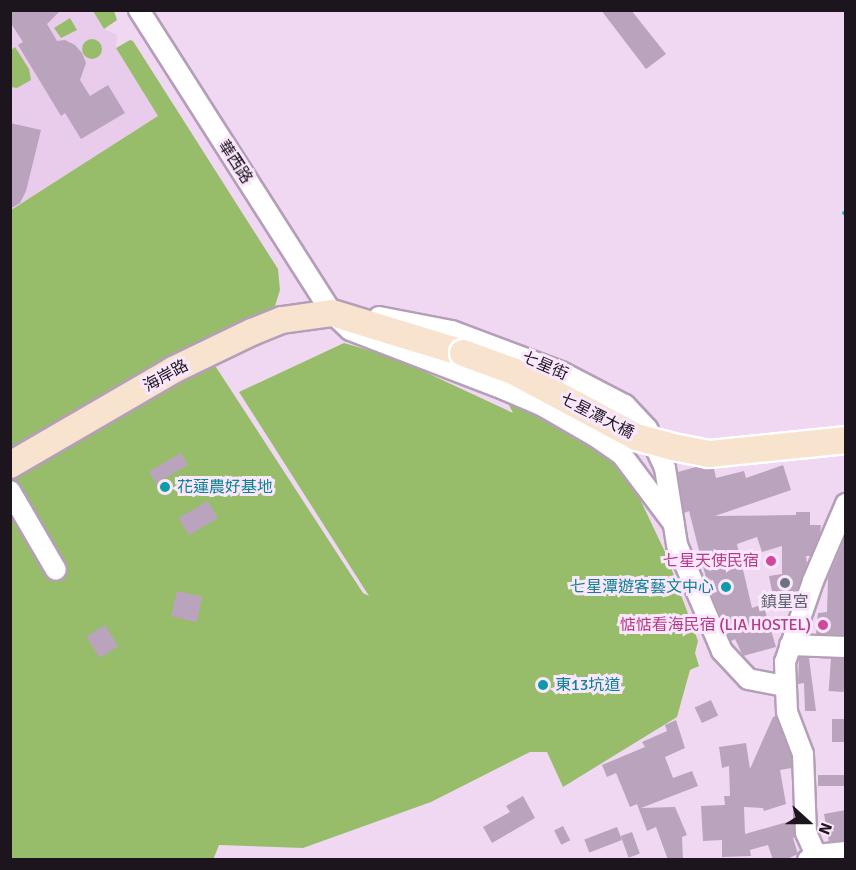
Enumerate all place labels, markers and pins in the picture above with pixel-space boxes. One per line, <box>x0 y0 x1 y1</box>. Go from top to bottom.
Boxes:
place label: 花蓮農好基地 <box>177 477 273 497</box>
marker: 花蓮農好基地 <box>158 480 172 494</box>
place label: 七星天使民宿 <box>663 551 759 571</box>
marker: 七星天使民宿 <box>764 554 778 568</box>
marker: 鎮星宮 <box>778 576 792 590</box>
place label: 七星潭遊客藝文中心 <box>570 577 714 597</box>
marker: 七星潭遊客藝文中心 <box>719 580 733 594</box>
place label: 鎮星宮 <box>761 592 809 612</box>
place label: 惦惦看海民宿 (LIA HOSTEL) <box>620 615 811 635</box>
marker: 惦惦看海民宿 (LIA HOSTEL) <box>816 618 830 632</box>
place label: 東13坑道 <box>555 675 620 695</box>
marker: 東13坑道 <box>536 678 550 692</box>

